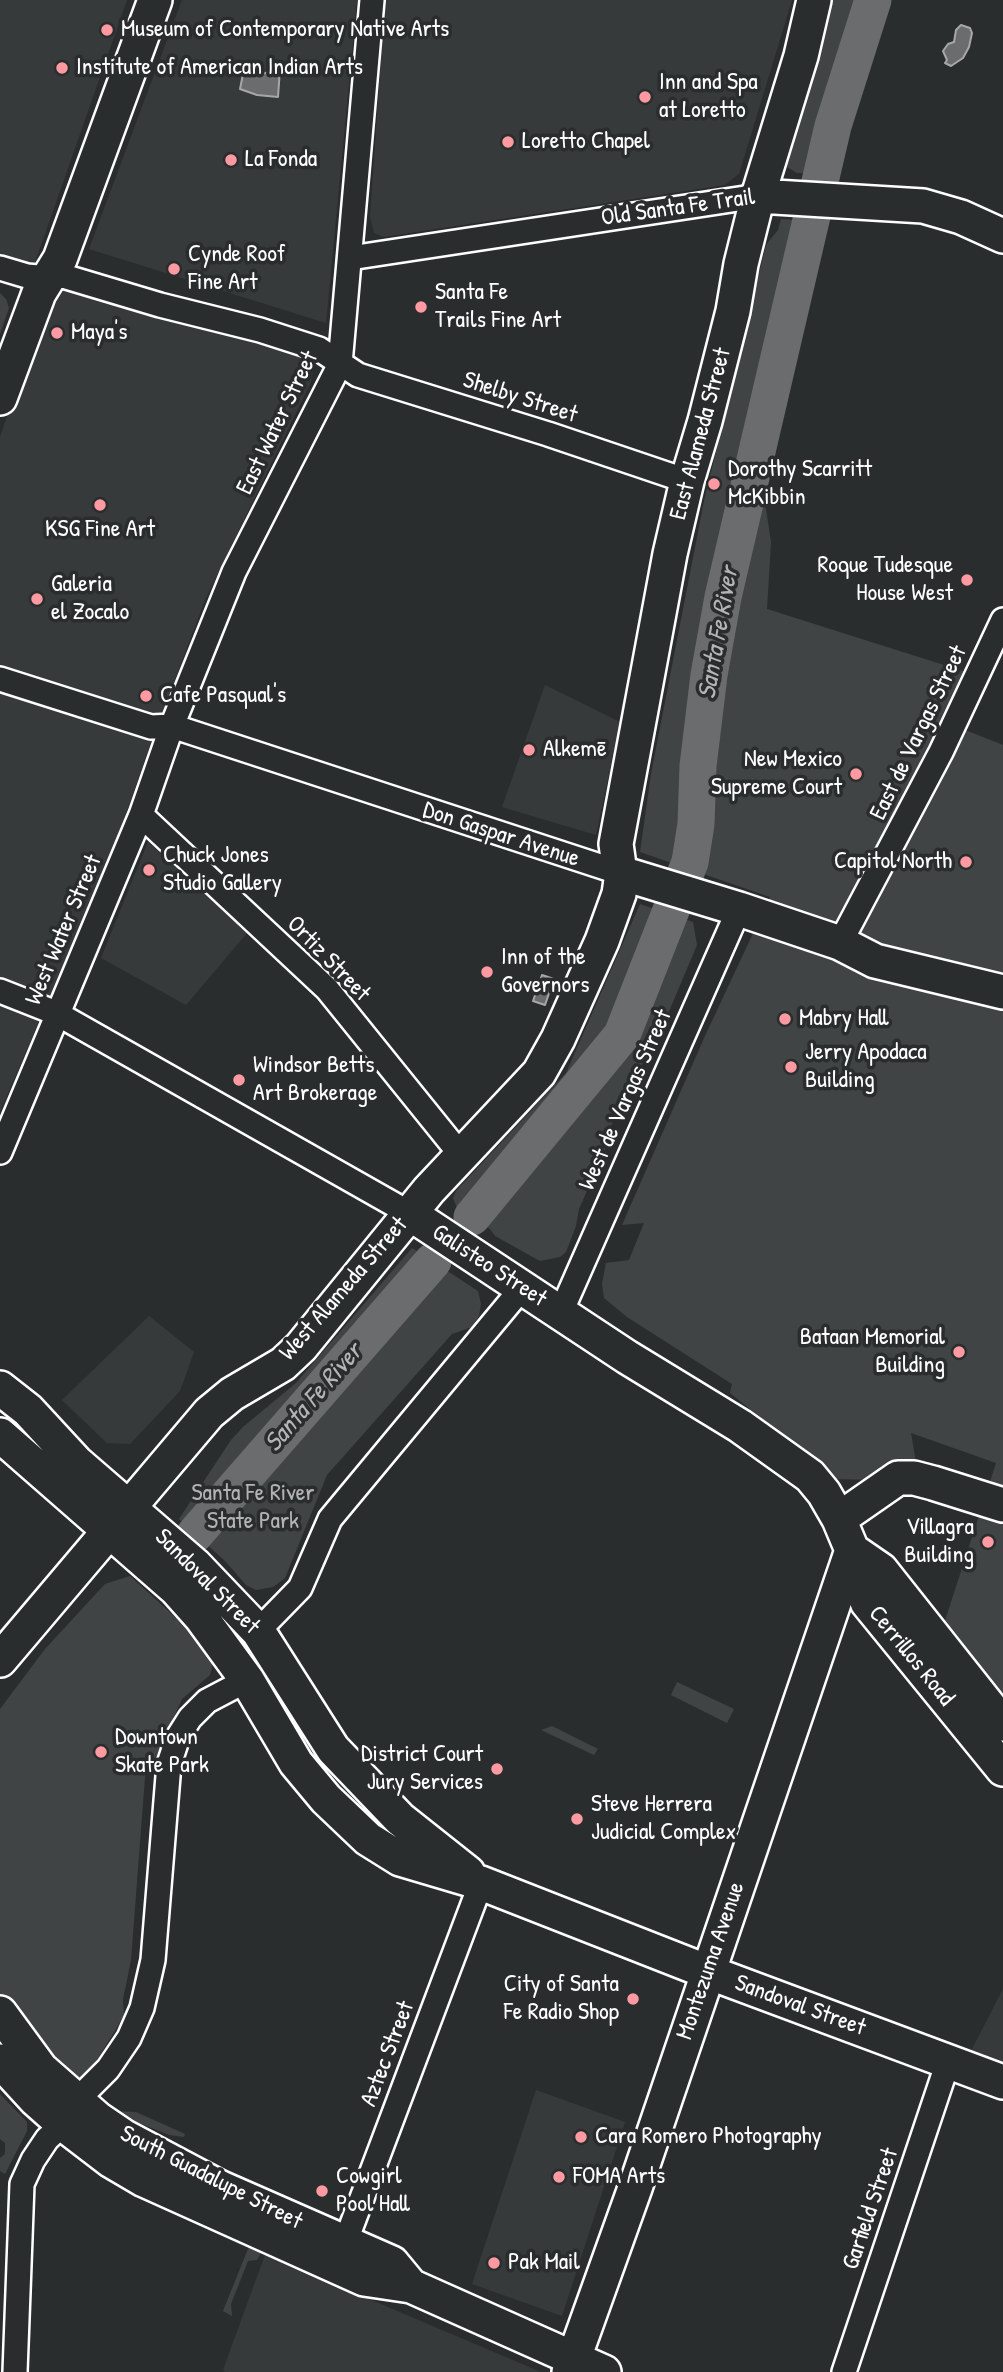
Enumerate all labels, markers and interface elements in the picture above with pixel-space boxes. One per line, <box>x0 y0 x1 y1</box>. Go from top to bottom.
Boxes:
place label: Museum of Contemporary Native Arts <box>121 16 449 44</box>
marker: Museum of Contemporary Native Arts <box>99 22 115 38</box>
place label: Institute of American Indian Arts <box>76 54 363 82</box>
marker: Institute of American Indian Arts <box>54 60 70 76</box>
place label: Inn and Spa at Loretto <box>659 69 758 125</box>
marker: Inn and Spa at Loretto <box>637 89 653 105</box>
place label: Loretto Chapel <box>522 128 650 156</box>
marker: Loretto Chapel <box>500 134 516 150</box>
place label: La Fonda <box>245 146 317 174</box>
marker: La Fonda <box>223 152 239 168</box>
street label: Old Santa Fe Trail <box>599 183 757 233</box>
place label: Cynde Roof Fine Art <box>188 241 285 297</box>
marker: Cynde Roof Fine Art <box>166 261 182 277</box>
place label: Santa Fe Trails Fine Art <box>435 279 561 335</box>
marker: Santa Fe Trails Fine Art <box>413 299 429 315</box>
place label: Maya's <box>71 319 127 347</box>
marker: Maya's <box>49 325 65 341</box>
street label: East Alameda Street <box>664 345 738 523</box>
street label: East Water Street <box>231 347 325 499</box>
street label: Shelby Street <box>459 366 581 430</box>
place label: Dorothy Scarritt McKibbin <box>728 456 872 512</box>
marker: Dorothy Scarritt McKibbin <box>706 476 722 492</box>
marker: KSG Fine Art <box>92 497 108 513</box>
place label: KSG Fine Art <box>45 516 155 544</box>
place label: Roque Tudesque House West <box>817 552 953 608</box>
water label: Santa Fe River <box>692 565 746 701</box>
place label: Galeria el Zocalo <box>51 571 129 627</box>
marker: Roque Tudesque House West <box>959 572 975 588</box>
marker: Galeria el Zocalo <box>29 591 45 607</box>
street label: East de Vargas Street <box>864 641 974 825</box>
place label: Cafe Pasqual's <box>160 682 286 710</box>
marker: Cafe Pasqual's <box>138 688 154 704</box>
place label: Alkemē <box>543 736 606 764</box>
marker: Alkemē <box>521 742 537 758</box>
place label: New Mexico Supreme Court <box>711 746 842 802</box>
marker: New Mexico Supreme Court <box>848 766 864 782</box>
street label: Don Gaspar Avenue <box>419 796 583 874</box>
place label: Chuck Jones Studio Gallery <box>163 842 282 898</box>
place label: Capitol North <box>834 848 952 876</box>
street label: West Water Street <box>19 851 109 1009</box>
marker: Capitol North <box>958 854 974 870</box>
marker: Chuck Jones Studio Gallery <box>141 862 157 878</box>
street label: Ortiz Street <box>280 910 376 1008</box>
place label: Inn of the Governors <box>501 944 590 1000</box>
marker: Inn of the Governors <box>479 964 495 980</box>
street label: West de Vargas Street <box>573 1005 679 1195</box>
place label: Mabry Hall <box>799 1005 888 1033</box>
marker: Mabry Hall <box>777 1011 793 1027</box>
place label: Jerry Apodaca Building <box>805 1039 927 1095</box>
place label: Windsor Betts Art Brokerage <box>253 1052 377 1108</box>
marker: Jerry Apodaca Building <box>783 1059 799 1075</box>
marker: Windsor Betts Art Brokerage <box>231 1072 247 1088</box>
street label: West Alameda Street <box>274 1211 414 1367</box>
street label: Galisteo Street <box>426 1218 552 1314</box>
place label: Bataan Memorial Building <box>800 1324 945 1380</box>
water label: Santa Fe River <box>258 1337 370 1459</box>
marker: Bataan Memorial Building <box>951 1344 967 1360</box>
park label: Santa Fe River State Park <box>191 1480 315 1536</box>
place label: Villagra Building <box>904 1514 974 1570</box>
street label: Sandoval Street <box>148 1523 266 1641</box>
marker: Villagra Building <box>980 1534 996 1550</box>
street label: Cerrillos Road <box>862 1600 960 1712</box>
place label: Downtown Skate Park <box>115 1724 209 1780</box>
place label: District Court Jury Services <box>361 1741 483 1797</box>
marker: Downtown Skate Park <box>93 1744 109 1760</box>
marker: District Court Jury Services <box>489 1761 505 1777</box>
place label: Steve Herrera Judicial Complex <box>591 1791 736 1847</box>
marker: Steve Herrera Judicial Complex <box>569 1811 585 1827</box>
street label: Montezuma Avenue <box>671 1878 751 2044</box>
street label: Sandoval Street <box>731 1969 869 2043</box>
place label: City of Santa Fe Radio Shop <box>504 1971 619 2027</box>
marker: City of Santa Fe Radio Shop <box>625 1991 641 2007</box>
street label: Aztec Street <box>355 1997 421 2111</box>
street label: South Guadalupe Street <box>115 2120 307 2236</box>
place label: Cara Romero Photography <box>595 2123 822 2151</box>
marker: Cara Romero Photography <box>573 2129 589 2145</box>
street label: Garfield Street <box>837 2145 905 2273</box>
place label: Cowgirl Pool Hall <box>336 2163 410 2219</box>
place label: FOMA Arts <box>573 2163 665 2191</box>
marker: FOMA Arts <box>551 2169 567 2185</box>
marker: Cowgirl Pool Hall <box>314 2183 330 2199</box>
place label: Pak Mail <box>508 2249 580 2277</box>
marker: Pak Mail <box>486 2255 502 2271</box>

